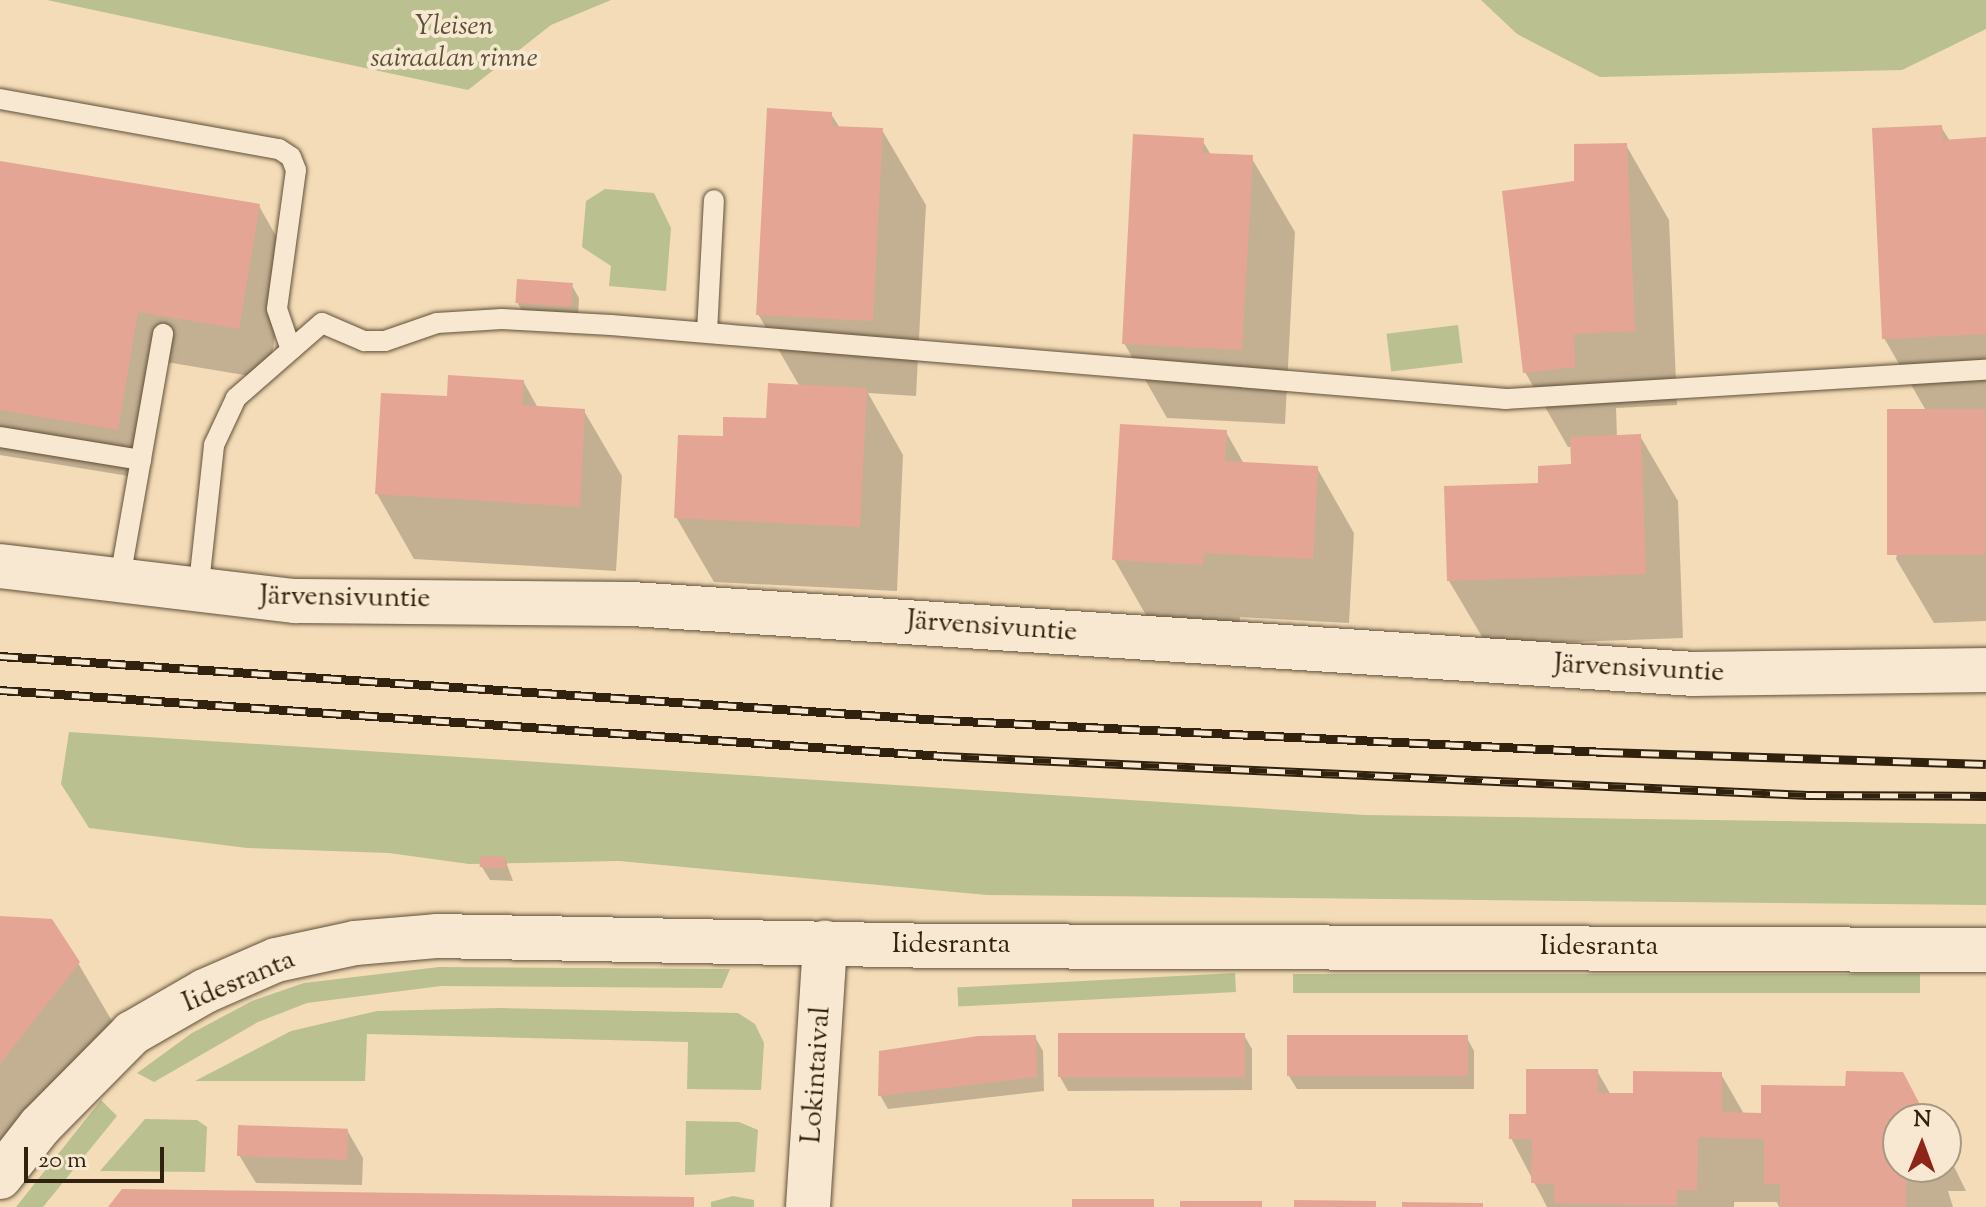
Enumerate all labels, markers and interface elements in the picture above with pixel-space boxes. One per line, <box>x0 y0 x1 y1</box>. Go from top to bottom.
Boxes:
park label: Yleisen sairaalan rinne <box>370 10 538 76</box>
street label: Järvensivuntie <box>259 580 431 616</box>
street label: Järvensivuntie <box>906 604 1078 650</box>
street label: Järvensivuntie <box>1553 648 1725 690</box>
street label: Iidesranta <box>892 928 1010 962</box>
street label: Iidesranta <box>1540 930 1658 964</box>
street label: Iidesranta <box>178 943 300 1021</box>
street label: Lokintaival <box>795 1005 839 1145</box>
north arrow <box>1882 1103 1962 1183</box>
text: N <box>1913 1105 1931 1137</box>
scale bar <box>28 1131 168 1181</box>
text: 20 m <box>38 1144 87 1178</box>

